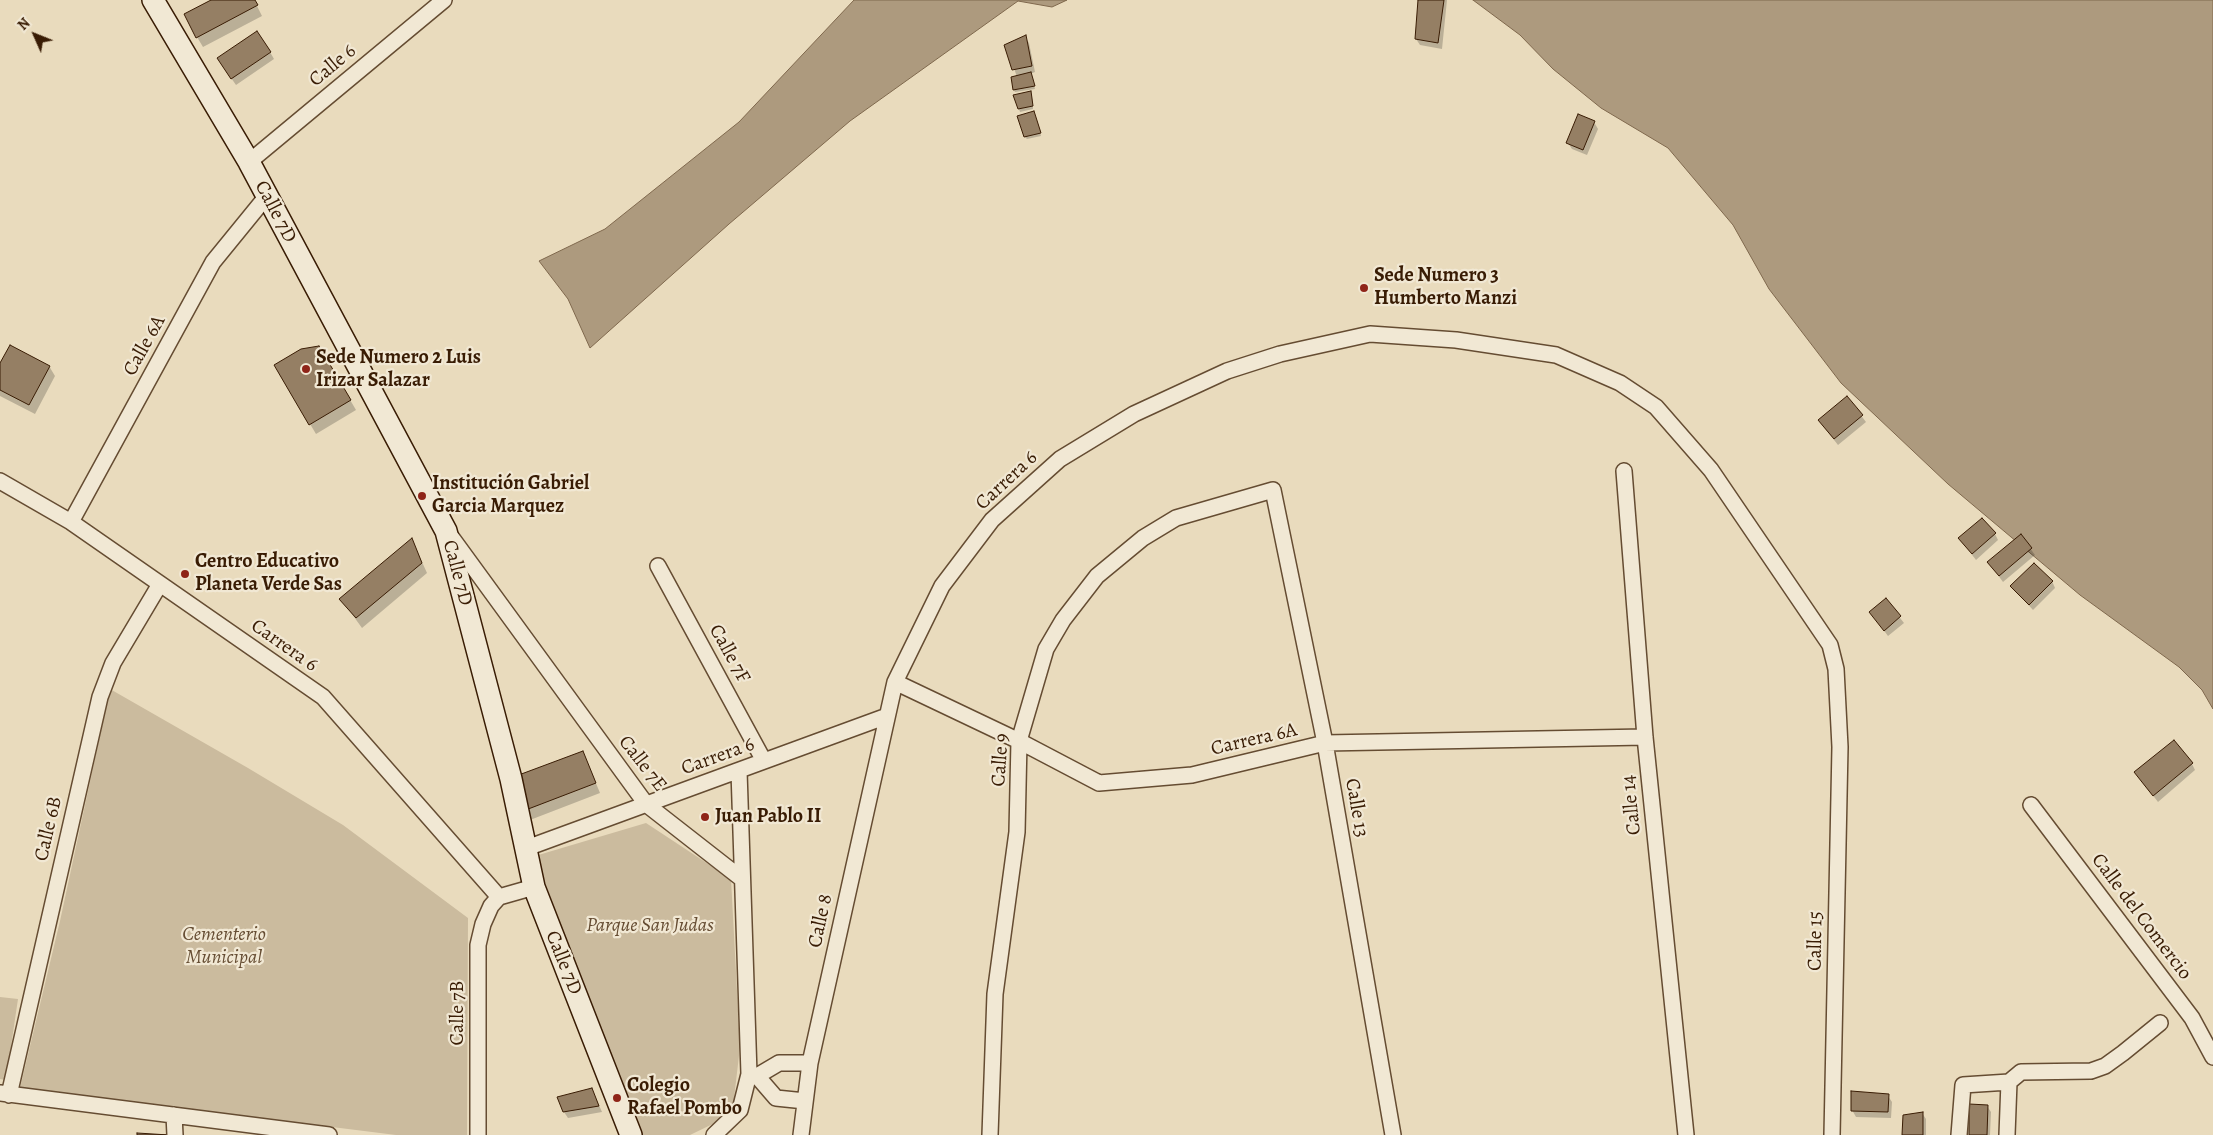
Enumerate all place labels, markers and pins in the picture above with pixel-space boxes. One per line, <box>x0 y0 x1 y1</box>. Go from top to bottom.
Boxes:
place label: Sede Numero 3 Humberto Manzi <box>1374 264 1517 311</box>
marker: Sede Numero 3 Humberto Manzi <box>1358 282 1370 294</box>
place label: Sede Numero 2 Luis Irizar Salazar <box>316 346 481 393</box>
marker: Sede Numero 2 Luis Irizar Salazar <box>300 363 312 375</box>
place label: Institución Gabriel Garcia Marquez <box>432 472 589 519</box>
marker: Institución Gabriel Garcia Marquez <box>416 490 428 502</box>
place label: Centro Educativo Planeta Verde Sas <box>195 550 342 597</box>
marker: Centro Educativo Planeta Verde Sas <box>179 568 191 580</box>
place label: Juan Pablo II <box>715 805 821 829</box>
marker: Juan Pablo II <box>699 811 711 823</box>
place label: Colegio Rafael Pombo <box>627 1074 742 1121</box>
marker: Colegio Rafael Pombo <box>611 1092 623 1104</box>

